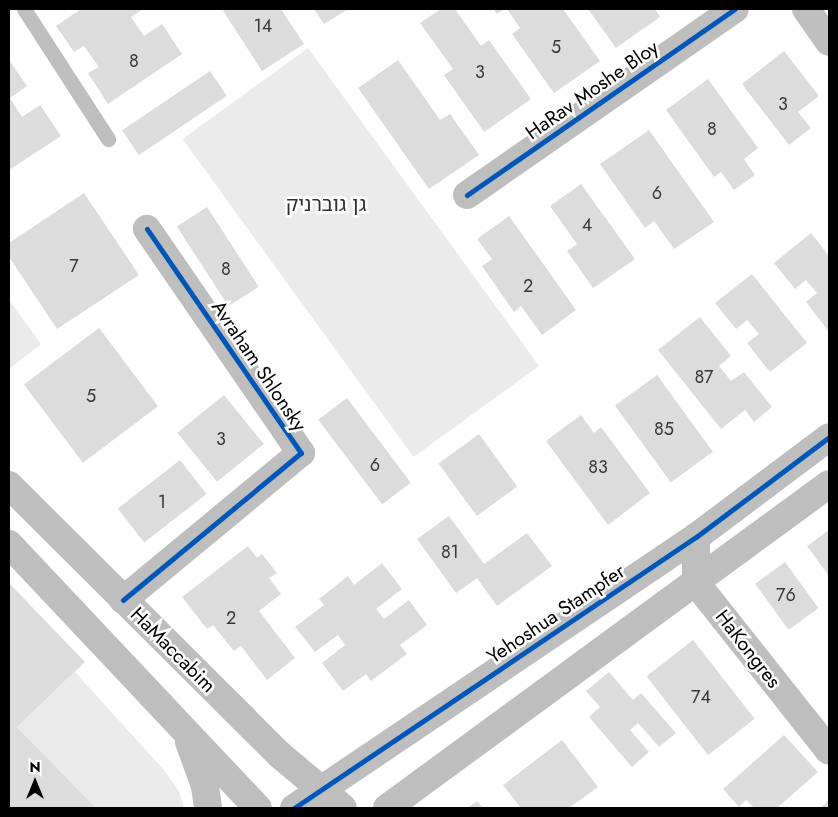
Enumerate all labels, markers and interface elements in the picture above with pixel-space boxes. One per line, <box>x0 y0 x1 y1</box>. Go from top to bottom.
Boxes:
house number: 14 <box>254 15 272 37</box>
street label: HaRav Moshe Bloy <box>521 35 663 145</box>
house number: 5 <box>551 36 561 58</box>
house number: 8 <box>129 50 139 72</box>
house number: 3 <box>475 61 485 83</box>
house number: 3 <box>778 93 788 115</box>
house number: 8 <box>707 118 717 140</box>
house number: 6 <box>652 182 662 204</box>
park label: גן גוברניק <box>286 192 366 216</box>
house number: 4 <box>582 214 592 236</box>
house number: 7 <box>69 255 79 277</box>
house number: 8 <box>221 258 231 280</box>
house number: 2 <box>523 275 533 297</box>
street label: Avraham Shlonsky <box>206 296 312 436</box>
house number: 87 <box>694 366 714 388</box>
house number: 5 <box>86 385 96 407</box>
house number: 85 <box>654 418 674 440</box>
house number: 3 <box>216 428 226 450</box>
house number: 6 <box>370 454 380 476</box>
house number: 83 <box>588 456 608 478</box>
house number: 1 <box>158 491 166 513</box>
house number: 81 <box>441 541 459 563</box>
street label: Yehoshua Stampfer <box>483 559 629 669</box>
house number: 76 <box>776 584 796 606</box>
street label: HaMaccabim <box>125 602 221 698</box>
street label: HaKongres <box>710 605 786 693</box>
house number: 2 <box>226 607 236 629</box>
house number: 74 <box>691 686 711 708</box>
north arrow <box>10 757 60 807</box>
text: N <box>29 757 41 777</box>

